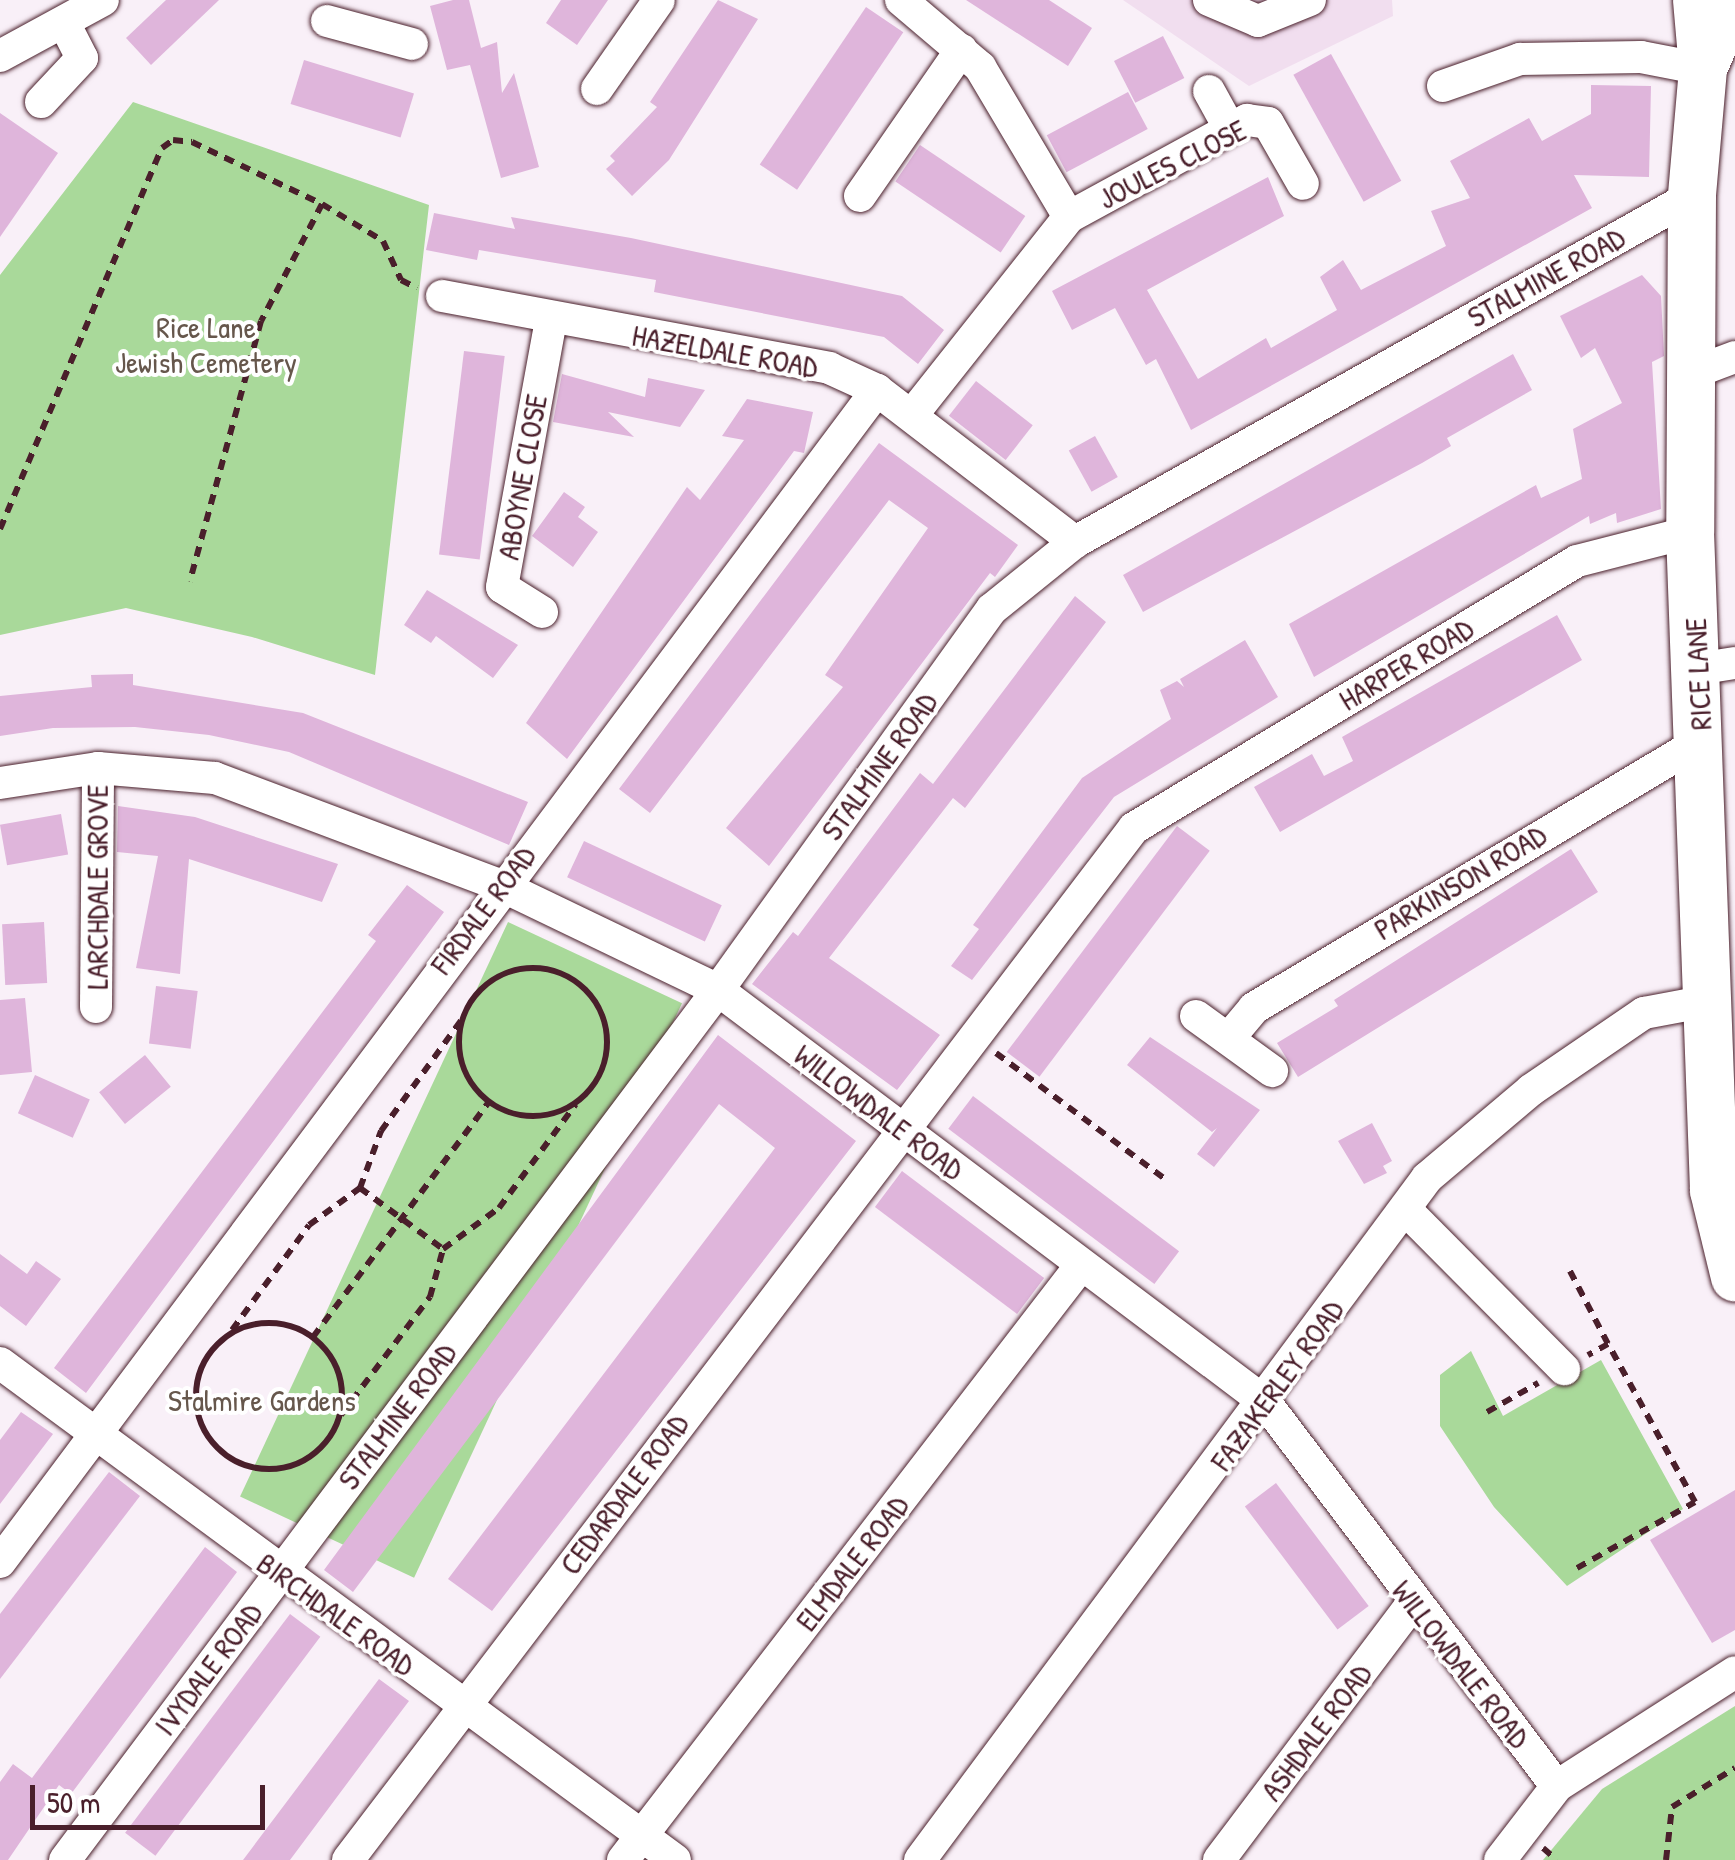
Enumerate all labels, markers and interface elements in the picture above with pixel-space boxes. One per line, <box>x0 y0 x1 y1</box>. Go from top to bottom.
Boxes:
street label: JOULES CLOSE <box>1092 111 1252 217</box>
street label: STALMINE ROAD <box>1461 219 1631 335</box>
park label: Rice Lane Jewish Cemetery <box>115 309 297 380</box>
street label: HAZELDALE ROAD <box>629 317 821 385</box>
street label: ABOYNE CLOSE <box>490 392 554 562</box>
street label: HARPER ROAD <box>1333 610 1479 718</box>
street label: RICE LANE <box>1677 617 1719 731</box>
street label: STALMINE ROAD <box>813 685 945 847</box>
street label: LARCHDALE GROVE <box>79 785 115 989</box>
street label: PARKINSON ROAD <box>1368 817 1552 947</box>
street label: FIRDALE ROAD <box>423 839 543 981</box>
street label: WILLOWDALE ROAD <box>787 1037 971 1187</box>
street label: FAZAKERLEY ROAD <box>1203 1293 1351 1477</box>
street label: STALMINE ROAD <box>330 1336 464 1496</box>
park label: Stalmire Gardens <box>168 1382 356 1418</box>
street label: CEDARDALE ROAD <box>552 1407 696 1581</box>
street label: ELMDALE ROAD <box>788 1488 916 1638</box>
street label: BIRCHDALE ROAD <box>250 1545 422 1683</box>
street label: WILLOWDALE ROAD <box>1385 1573 1537 1755</box>
street label: IVYDALE ROAD <box>147 1596 269 1742</box>
street label: ASHDALE ROAD <box>1253 1657 1379 1807</box>
scale bar <box>35 1765 270 1827</box>
text: 50 m <box>47 1782 100 1822</box>

